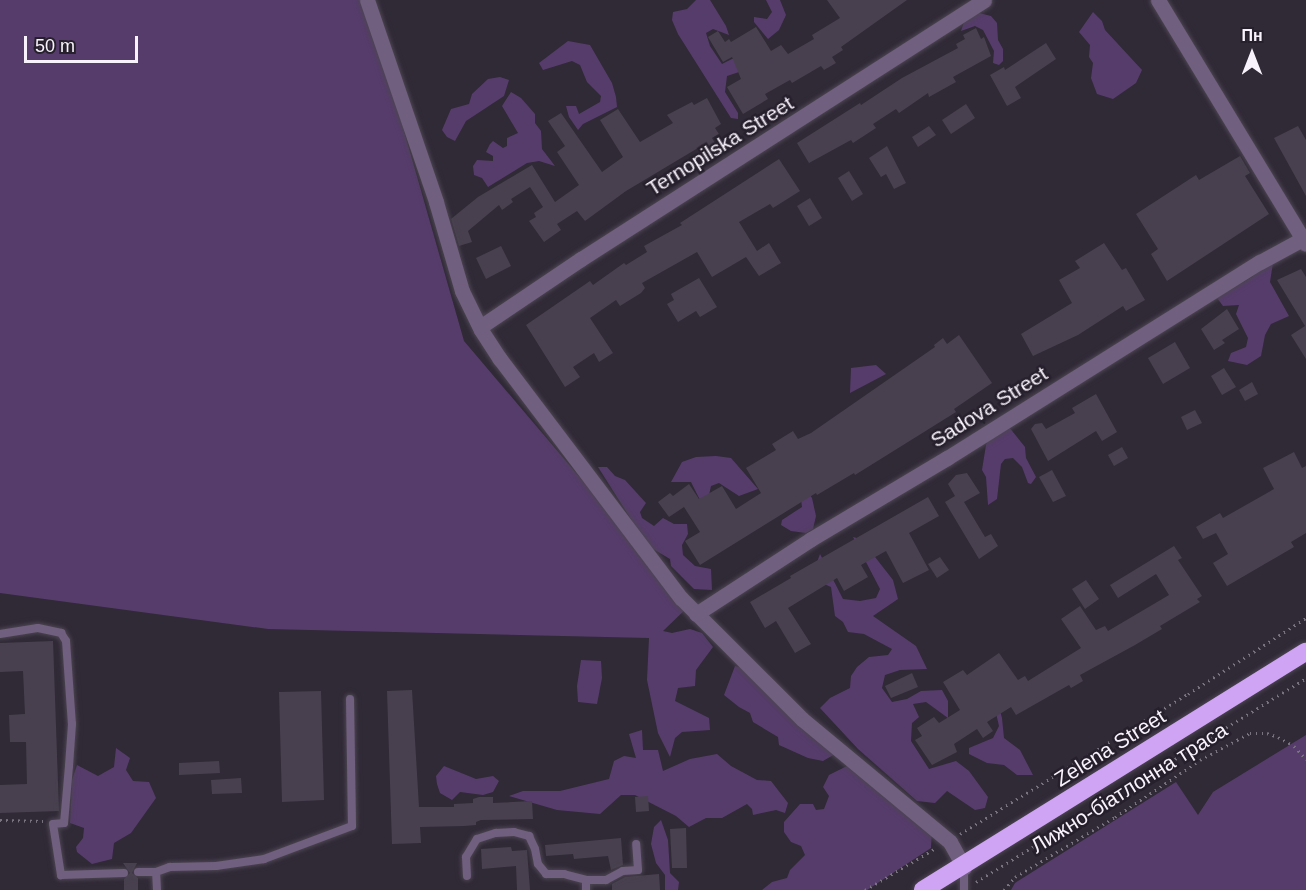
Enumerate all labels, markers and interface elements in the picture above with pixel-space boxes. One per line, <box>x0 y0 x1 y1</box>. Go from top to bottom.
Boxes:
scale bar <box>27 24 141 62</box>
north arrow <box>1222 24 1282 84</box>
text: Пн <box>1241 27 1263 44</box>
text: 50 m <box>35 36 75 56</box>
street label: Ternopilska Street <box>642 91 798 201</box>
street label: Sadova Street <box>926 361 1052 453</box>
street label: Zelena Street <box>1050 704 1170 792</box>
street label: Лижно-біатлонна траса <box>1026 717 1232 859</box>

